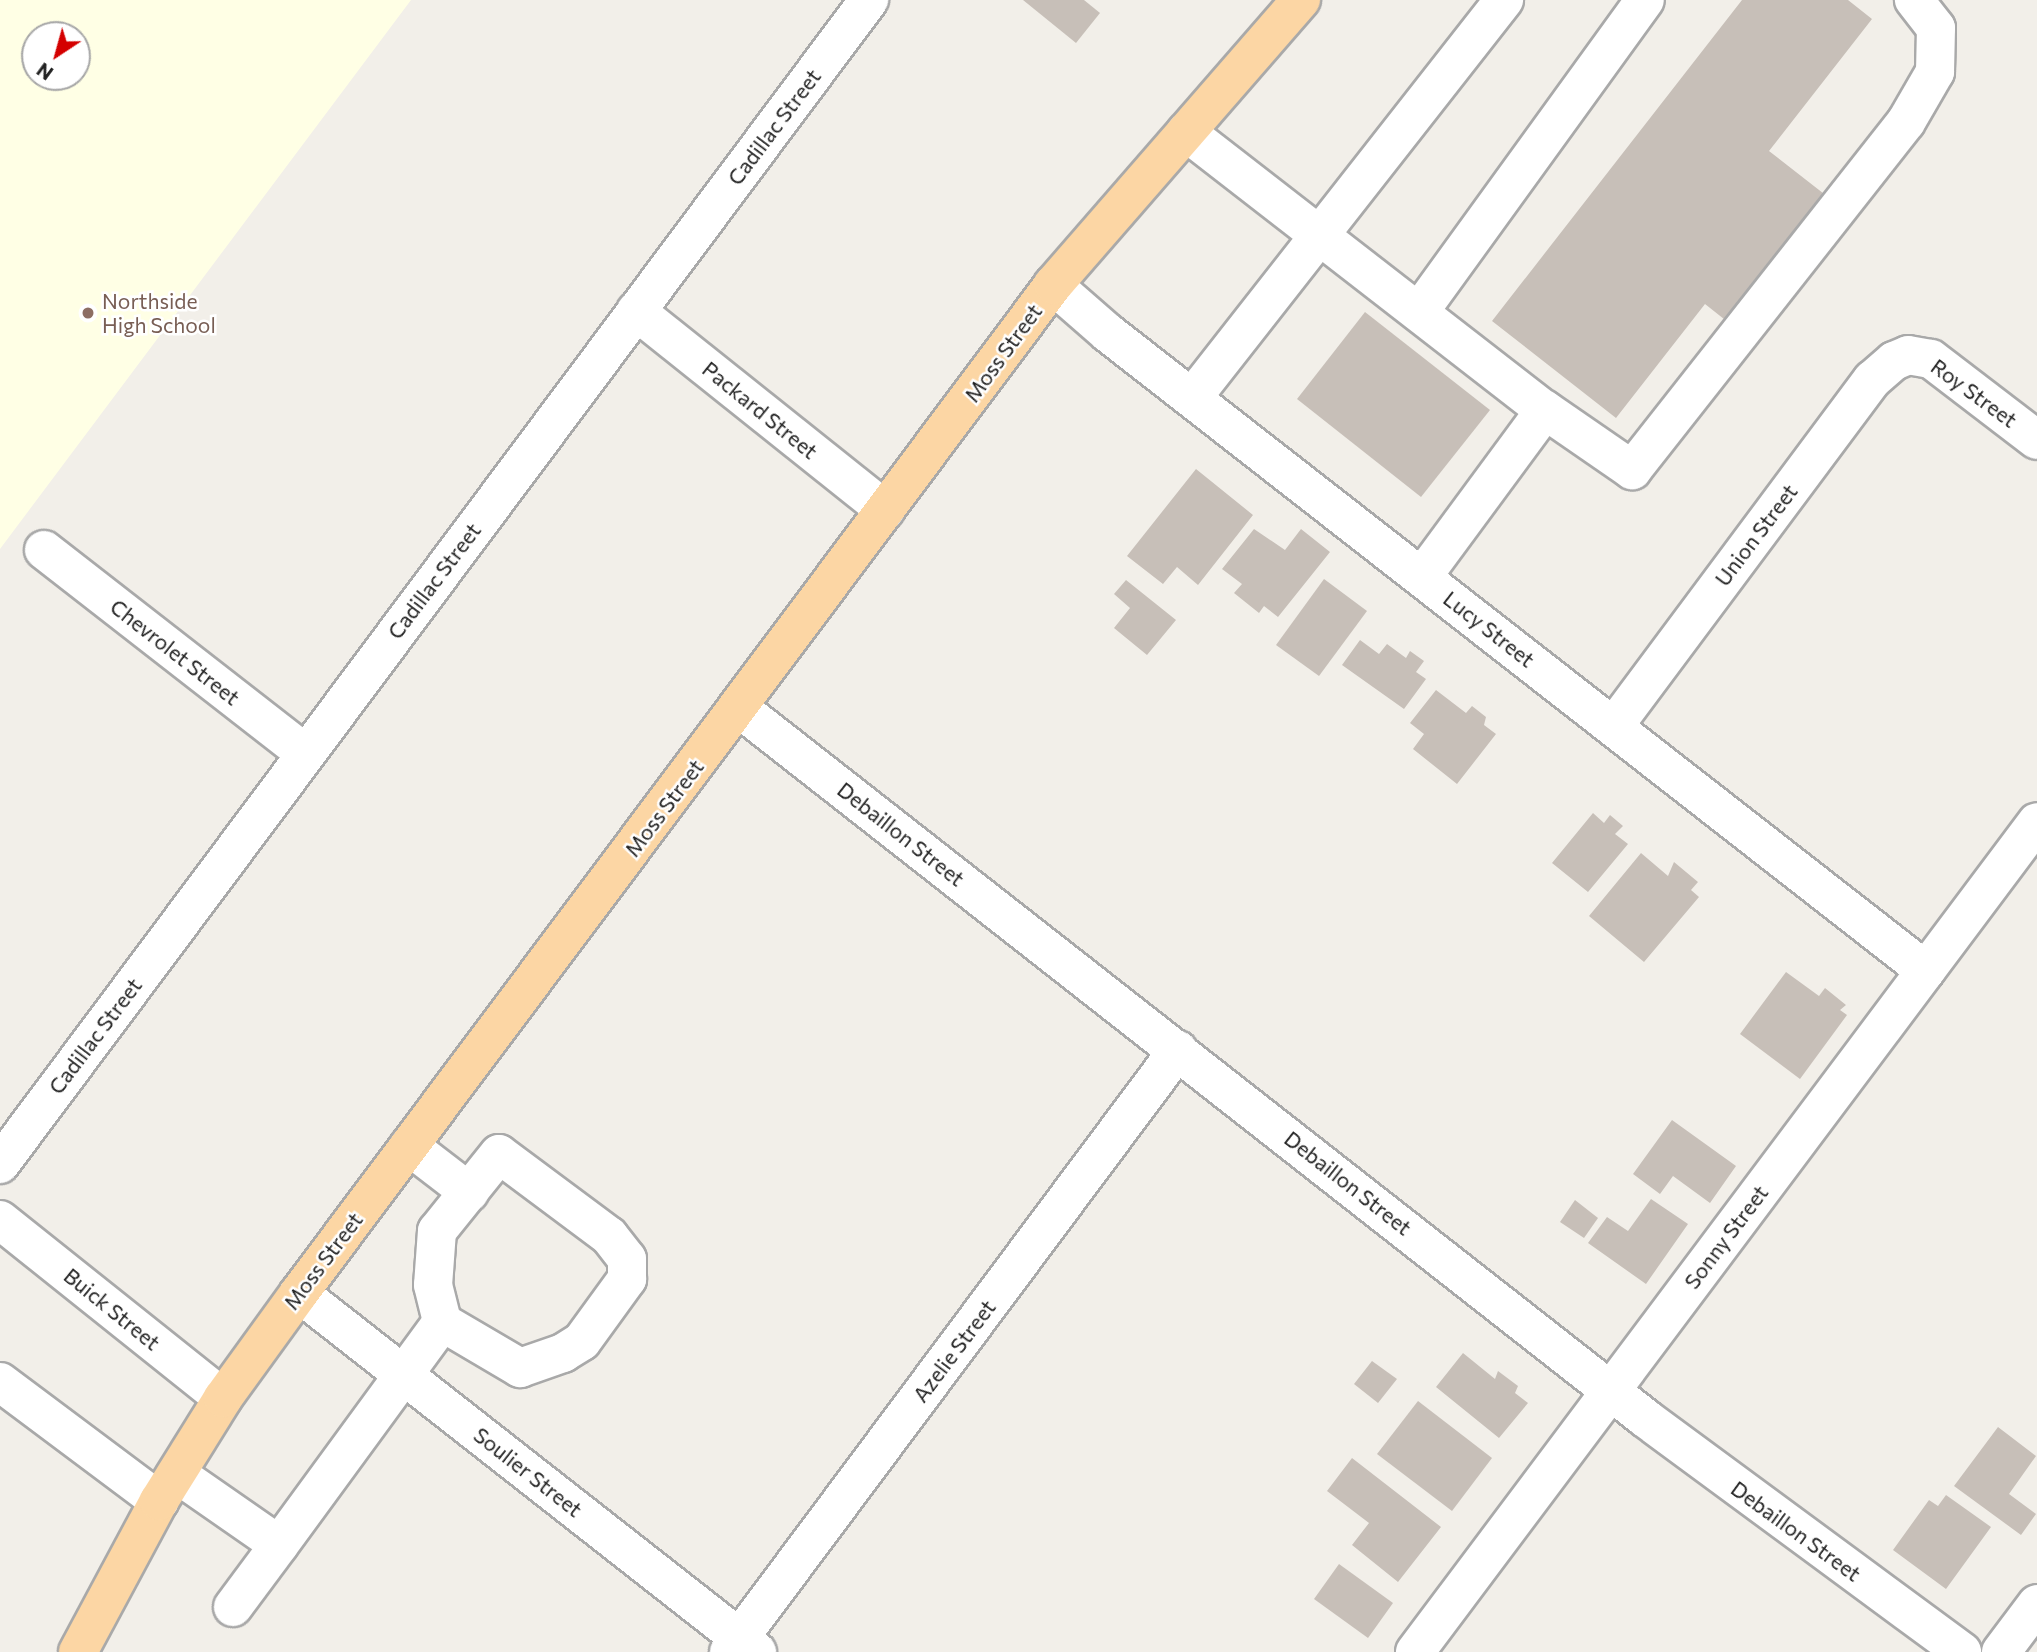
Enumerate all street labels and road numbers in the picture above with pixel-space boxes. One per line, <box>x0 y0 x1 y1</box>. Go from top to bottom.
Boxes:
street label: Cadillac Street <box>722 64 826 190</box>
street label: Moss Street <box>959 299 1047 407</box>
street label: Roy Street <box>1926 353 2022 433</box>
street label: Packard Street <box>697 356 823 464</box>
street label: Union Street <box>1710 479 1802 591</box>
street label: Cadillac Street <box>382 518 486 644</box>
street label: Lucy Street <box>1439 586 1539 672</box>
street label: Chevrolet Street <box>105 594 245 710</box>
street label: Moss Street <box>619 755 709 861</box>
street label: Debaillon Street <box>833 777 969 891</box>
street label: Cadillac Street <box>43 973 147 1099</box>
street label: Debaillon Street <box>1280 1126 1416 1240</box>
street label: Sonny Street <box>1679 1180 1773 1294</box>
street label: Moss Street <box>278 1208 368 1314</box>
street label: Buick Street <box>59 1263 165 1355</box>
street label: Azelie Street <box>907 1295 1001 1407</box>
street label: Soulier Street <box>469 1422 587 1522</box>
street label: Debaillon Street <box>1726 1476 1866 1586</box>

